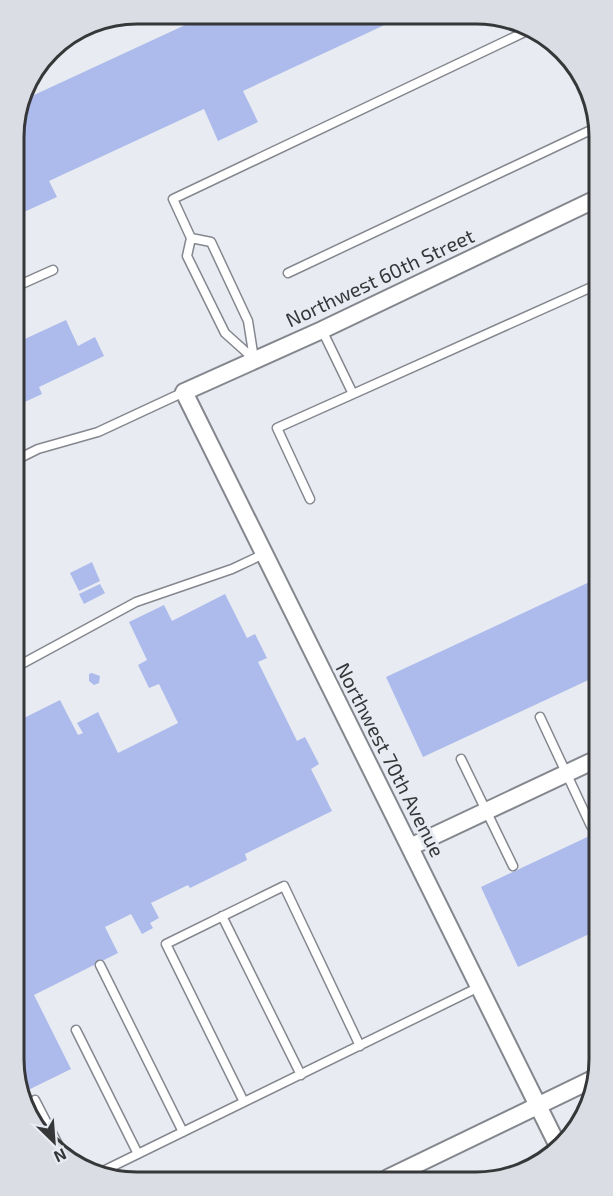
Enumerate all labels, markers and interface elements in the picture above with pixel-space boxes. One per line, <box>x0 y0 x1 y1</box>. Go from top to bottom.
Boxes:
street label: Northwest 60th Street <box>282 223 478 331</box>
street label: Northwest 70th Avenue <box>331 658 450 861</box>
north arrow <box>24 1112 84 1172</box>
text: N <box>51 1145 70 1167</box>

